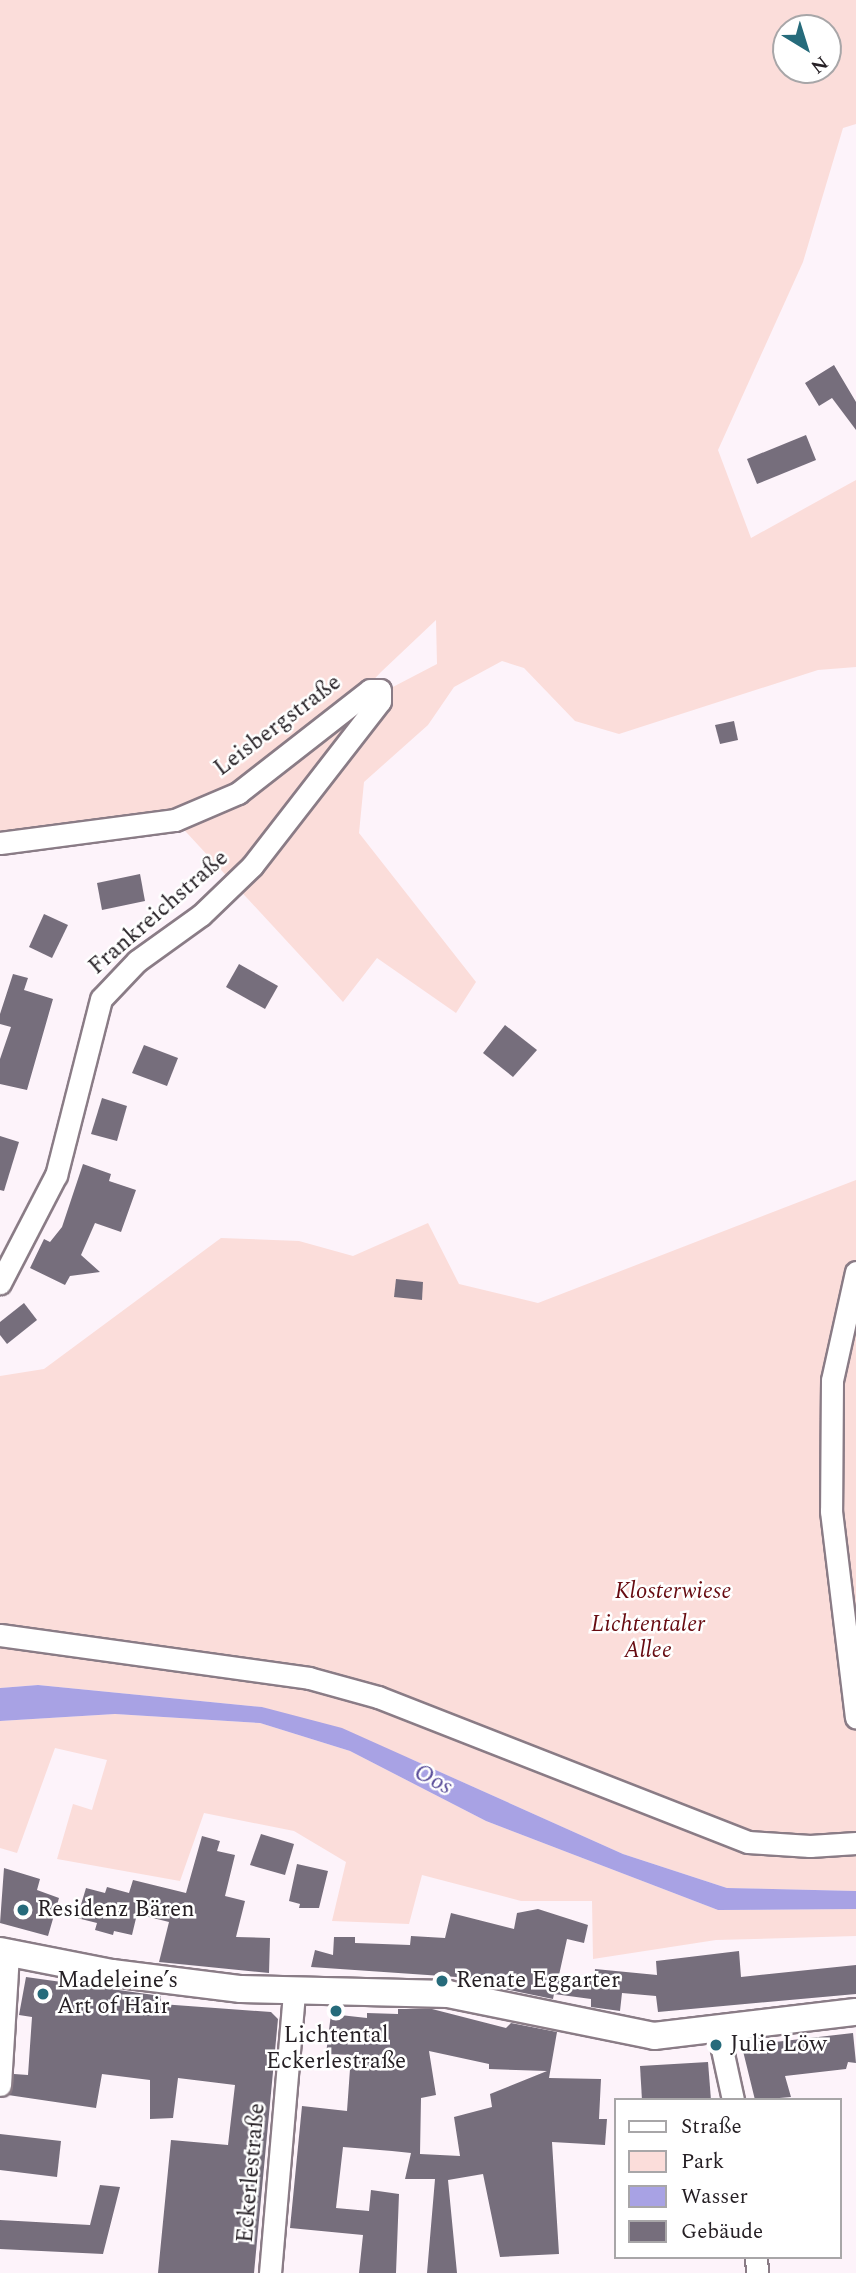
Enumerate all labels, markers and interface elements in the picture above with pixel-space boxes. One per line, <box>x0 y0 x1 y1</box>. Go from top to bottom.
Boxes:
north arrow <box>772 14 842 84</box>
text: N <box>804 48 834 81</box>
street label: Leisbergstraße <box>209 669 347 783</box>
street label: Frankreichstraße <box>84 845 234 981</box>
park label: Klosterwiese <box>615 1578 731 1606</box>
park label: Lichtentaler Allee <box>591 1611 705 1665</box>
water label: Oos <box>409 1758 457 1802</box>
place label: Residenz Bären <box>37 1896 195 1924</box>
marker: Residenz Bären <box>15 1902 31 1918</box>
place label: Madeleine’s Art of Hair <box>57 1967 178 2021</box>
place label: Renate Eggarter <box>456 1967 620 1995</box>
marker: Renate Eggarter <box>434 1973 450 1989</box>
marker: Madeleine’s Art of Hair <box>35 1986 51 2002</box>
marker: Lichtental Eckerlestraße <box>328 2003 344 2019</box>
place label: Lichtental Eckerlestraße <box>266 2022 406 2076</box>
place label: Julie Löw <box>730 2031 827 2059</box>
marker: Julie Löw <box>708 2037 724 2053</box>
legend <box>614 2098 842 2259</box>
street label: Eckerlestraße <box>232 2102 272 2244</box>
text: Straße <box>681 2111 742 2143</box>
text: Park <box>681 2146 724 2178</box>
text: Wasser <box>681 2181 748 2213</box>
text: Gebäude <box>681 2216 763 2248</box>

